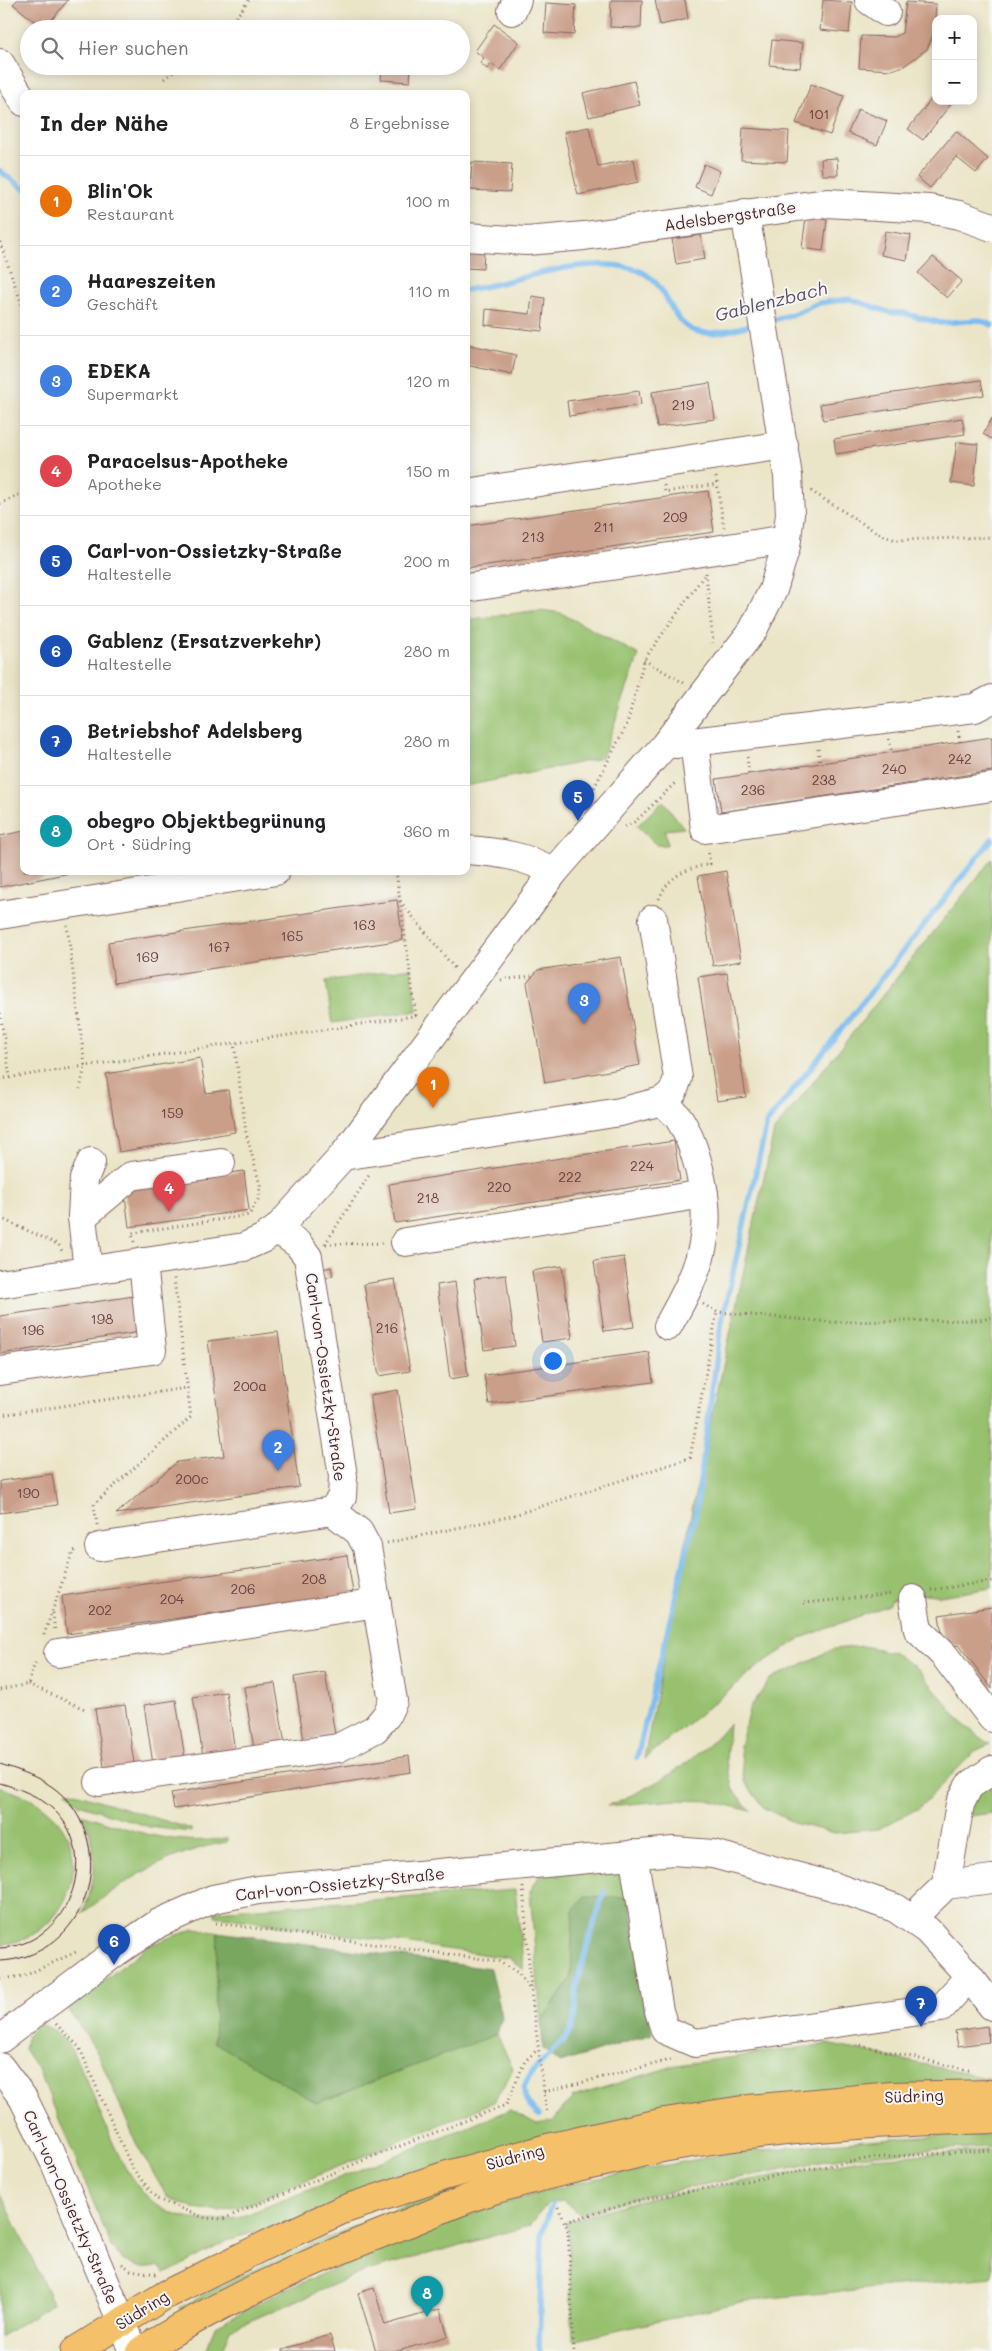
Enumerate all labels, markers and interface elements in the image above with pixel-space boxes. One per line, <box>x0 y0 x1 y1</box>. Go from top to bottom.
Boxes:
map controls <box>932 15 977 105</box>
button: + <box>932 15 977 60</box>
search box <box>20 20 470 75</box>
icon: search <box>38 34 66 62</box>
text: Hier suchen <box>78 35 189 60</box>
button: − <box>932 60 977 105</box>
house number: 101 <box>808 104 830 123</box>
text: In der Nähe <box>40 109 168 136</box>
text: 8 Ergebnisse <box>349 112 450 133</box>
text: Blin'Ok <box>87 178 153 203</box>
text: 1 <box>52 190 60 211</box>
text: 100 m <box>405 190 450 211</box>
street label: Adelsbergstraße <box>663 196 797 235</box>
text: Restaurant <box>87 203 175 224</box>
text: Haareszeiten <box>87 268 216 293</box>
water label: Gablenzbach <box>712 275 829 327</box>
text: 2 <box>52 280 60 301</box>
text: 110 m <box>408 280 450 301</box>
text: Geschäft <box>87 293 158 314</box>
text: EDEKA <box>87 358 151 383</box>
text: 3 <box>51 370 61 391</box>
text: 120 m <box>406 370 450 391</box>
text: Supermarkt <box>87 383 179 404</box>
house number: 219 <box>672 395 694 414</box>
text: Paracelsus-Apotheke <box>87 448 288 473</box>
text: 4 <box>51 460 61 481</box>
text: 150 m <box>406 460 450 481</box>
text: Apotheke <box>87 473 162 494</box>
house number: 209 <box>663 507 687 526</box>
house number: 211 <box>594 517 614 536</box>
house number: 213 <box>522 527 544 546</box>
text: Carl-von-Ossietzky-Straße <box>87 538 342 563</box>
text: 5 <box>51 550 61 571</box>
text: 200 m <box>403 550 450 571</box>
text: Haltestelle <box>87 563 172 584</box>
text: Gablenz (Ersatzverkehr) <box>87 628 321 653</box>
text: 6 <box>51 640 61 661</box>
text: 280 m <box>404 640 450 661</box>
text: Haltestelle <box>87 653 172 674</box>
text: Betriebshof Adelsberg <box>87 718 302 743</box>
text: 7 <box>52 730 60 751</box>
text: 280 m <box>404 730 450 751</box>
text: Haltestelle <box>87 743 172 764</box>
house number: 242 <box>948 749 972 768</box>
house number: 240 <box>882 759 907 778</box>
house number: 238 <box>812 770 836 789</box>
pin: 5 <box>562 780 594 821</box>
house number: 236 <box>741 780 765 799</box>
text: obegro Objektbegrünung <box>87 808 326 833</box>
text: 8 <box>51 820 61 841</box>
text: 360 m <box>403 820 450 841</box>
text: Ort · Südring <box>87 833 191 854</box>
house number: 163 <box>353 915 375 934</box>
house number: 165 <box>281 926 303 945</box>
house number: 167 <box>208 937 230 956</box>
house number: 169 <box>136 947 159 966</box>
pin: 3 <box>568 983 600 1024</box>
pin: 1 <box>417 1067 449 1108</box>
house number: 159 <box>161 1103 183 1122</box>
house number: 224 <box>630 1156 655 1175</box>
house number: 222 <box>558 1167 582 1186</box>
pin: 4 <box>153 1171 185 1212</box>
house number: 220 <box>487 1177 511 1196</box>
house number: 218 <box>417 1188 439 1207</box>
street label: Carl-von-Ossietzky-Straße <box>301 1271 352 1483</box>
house number: 198 <box>90 1309 114 1328</box>
house number: 216 <box>376 1318 398 1337</box>
house number: 196 <box>22 1320 45 1339</box>
your location <box>540 1348 566 1374</box>
house number: 200a <box>233 1376 267 1395</box>
pin: 2 <box>262 1430 294 1471</box>
house number: 200c <box>175 1469 209 1488</box>
house number: 190 <box>16 1483 40 1502</box>
house number: 208 <box>302 1569 326 1588</box>
house number: 206 <box>231 1579 255 1598</box>
house number: 204 <box>160 1589 185 1608</box>
house number: 202 <box>88 1600 112 1619</box>
street label: Carl-von-Ossietzky-Straße <box>234 1862 446 1905</box>
pin: 6 <box>98 1924 130 1965</box>
pin: 7 <box>905 1986 937 2027</box>
street label: Südring <box>884 2084 944 2107</box>
street label: Carl-von-Ossietzky-Straße <box>19 2106 124 2307</box>
street label: Südring <box>484 2139 546 2174</box>
pin: 8 <box>411 2276 443 2317</box>
street label: Südring <box>111 2285 172 2334</box>

